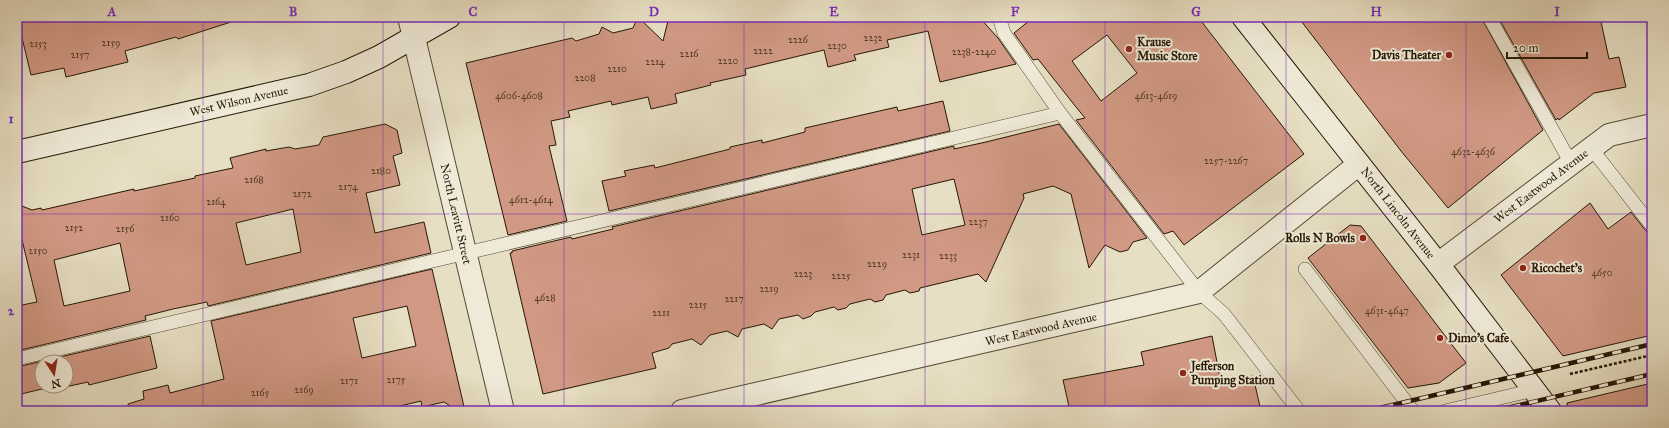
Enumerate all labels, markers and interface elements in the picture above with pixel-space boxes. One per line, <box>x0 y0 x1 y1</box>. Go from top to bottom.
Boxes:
text: A <box>107 4 117 20</box>
text: B <box>289 4 298 20</box>
text: C <box>469 4 478 20</box>
text: D <box>649 4 659 20</box>
text: E <box>829 4 839 20</box>
text: F <box>1011 4 1020 20</box>
text: G <box>1191 4 1201 20</box>
text: H <box>1370 4 1382 20</box>
text: I <box>1554 4 1560 20</box>
house number: 2232 <box>864 32 882 44</box>
house number: 2226 <box>788 34 809 46</box>
scale bar <box>1507 34 1587 60</box>
place label: Krause Music Store <box>1137 35 1198 63</box>
house number: 2159 <box>102 37 120 49</box>
house number: 2153 <box>29 38 47 50</box>
house number: 2230 <box>827 40 847 52</box>
text: 20 m <box>1513 41 1539 55</box>
marker: Krause Music Store <box>1124 44 1134 54</box>
house number: 2222 <box>753 45 773 57</box>
house number: 2238-2240 <box>952 46 996 58</box>
house number: 2216 <box>680 48 699 60</box>
place label: Davis Theater <box>1372 48 1441 62</box>
house number: 2157 <box>71 49 89 61</box>
marker: Davis Theater <box>1444 50 1454 60</box>
house number: 2220 <box>718 55 738 67</box>
house number: 2214 <box>645 56 665 68</box>
house number: 2210 <box>607 63 627 75</box>
house number: 2208 <box>575 72 595 84</box>
street label: West Wilson Avenue <box>188 83 290 119</box>
house number: 4606-4608 <box>495 90 543 102</box>
house number: 4613-4619 <box>1135 90 1177 102</box>
text: 1 <box>8 111 14 127</box>
house number: 4632-4636 <box>1451 146 1496 158</box>
street label: West Eastwood Avenue <box>1491 146 1591 226</box>
house number: 2257-2267 <box>1204 155 1248 167</box>
street label: North Leavitt Street <box>438 162 475 266</box>
street label: North Lincoln Avenue <box>1358 164 1438 262</box>
house number: 2180 <box>371 165 391 177</box>
house number: 2168 <box>244 174 264 186</box>
house number: 2174 <box>338 181 358 193</box>
house number: 2172 <box>292 188 312 200</box>
house number: 4612-4614 <box>509 194 553 206</box>
house number: 2164 <box>206 196 226 208</box>
house number: 2160 <box>160 212 180 224</box>
house number: 2237 <box>968 216 988 228</box>
house number: 2152 <box>65 222 83 234</box>
house number: 2156 <box>116 223 135 235</box>
place label: Rolls N Bowls <box>1285 231 1356 245</box>
marker: Rolls N Bowls <box>1358 233 1368 243</box>
house number: 2150 <box>28 245 48 257</box>
house number: 2231 <box>902 249 920 261</box>
house number: 2233 <box>939 250 957 262</box>
house number: 2229 <box>867 258 887 270</box>
place label: Ricochet's <box>1531 261 1583 275</box>
marker: Ricochet's <box>1518 263 1528 273</box>
house number: 4650 <box>1591 267 1613 279</box>
house number: 2223 <box>794 268 812 280</box>
house number: 2225 <box>831 270 851 282</box>
house number: 2219 <box>759 283 779 295</box>
house number: 4628 <box>535 292 555 304</box>
house number: 2217 <box>724 293 744 305</box>
house number: 2215 <box>689 299 708 311</box>
text: 2 <box>8 303 15 319</box>
house number: 4631-4647 <box>1365 305 1409 317</box>
house number: 2211 <box>652 307 670 319</box>
street label: West Eastwood Avenue <box>984 309 1098 349</box>
place label: Dimo's Cafe <box>1448 331 1509 345</box>
marker: Dimo's Cafe <box>1435 333 1445 343</box>
north arrow <box>34 354 74 394</box>
place label: Jefferson Pumping Station <box>1189 359 1275 388</box>
marker: Jefferson Pumping Station <box>1178 368 1188 378</box>
house number: 2175 <box>387 374 406 386</box>
house number: 2171 <box>340 375 358 387</box>
text: N <box>49 376 62 391</box>
house number: 2169 <box>294 384 314 396</box>
house number: 2165 <box>251 387 270 399</box>

